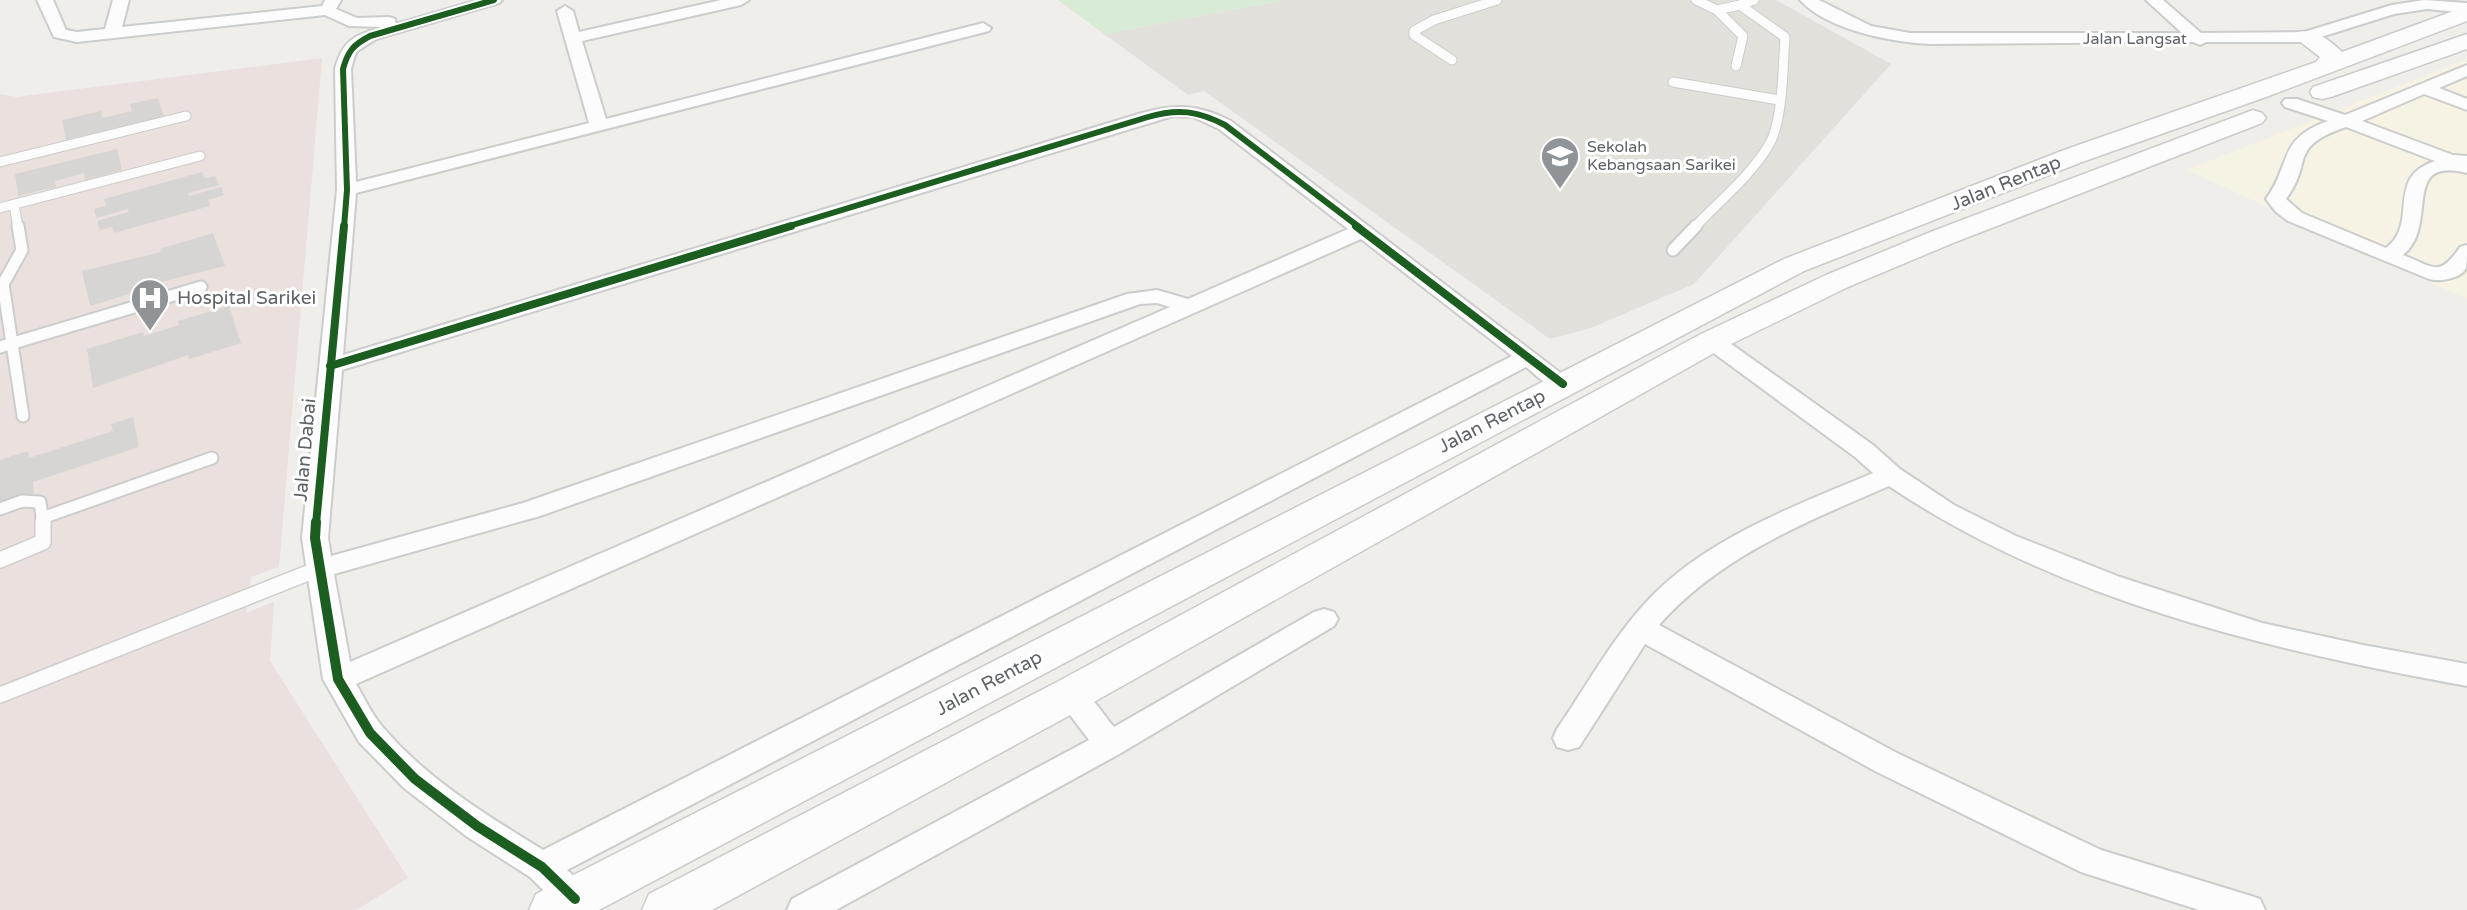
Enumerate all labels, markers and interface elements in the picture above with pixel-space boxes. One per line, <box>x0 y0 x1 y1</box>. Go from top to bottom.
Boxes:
street label: Jalan Langsat <box>2083 29 2187 49</box>
school or university icon: Sekolah Kebangsaan Sarikei <box>1539 135 1581 190</box>
place label: Sekolah Kebangsaan Sarikei <box>1587 137 1736 175</box>
street label: Jalan Rentap <box>1948 151 2064 215</box>
hospital icon: Hospital Sarikei <box>129 277 171 332</box>
place label: Hospital Sarikei <box>177 287 316 309</box>
street label: Jalan Rentap <box>1435 385 1549 457</box>
street label: Jalan Dabai <box>290 397 320 503</box>
street label: Jalan Rentap <box>932 646 1046 720</box>

